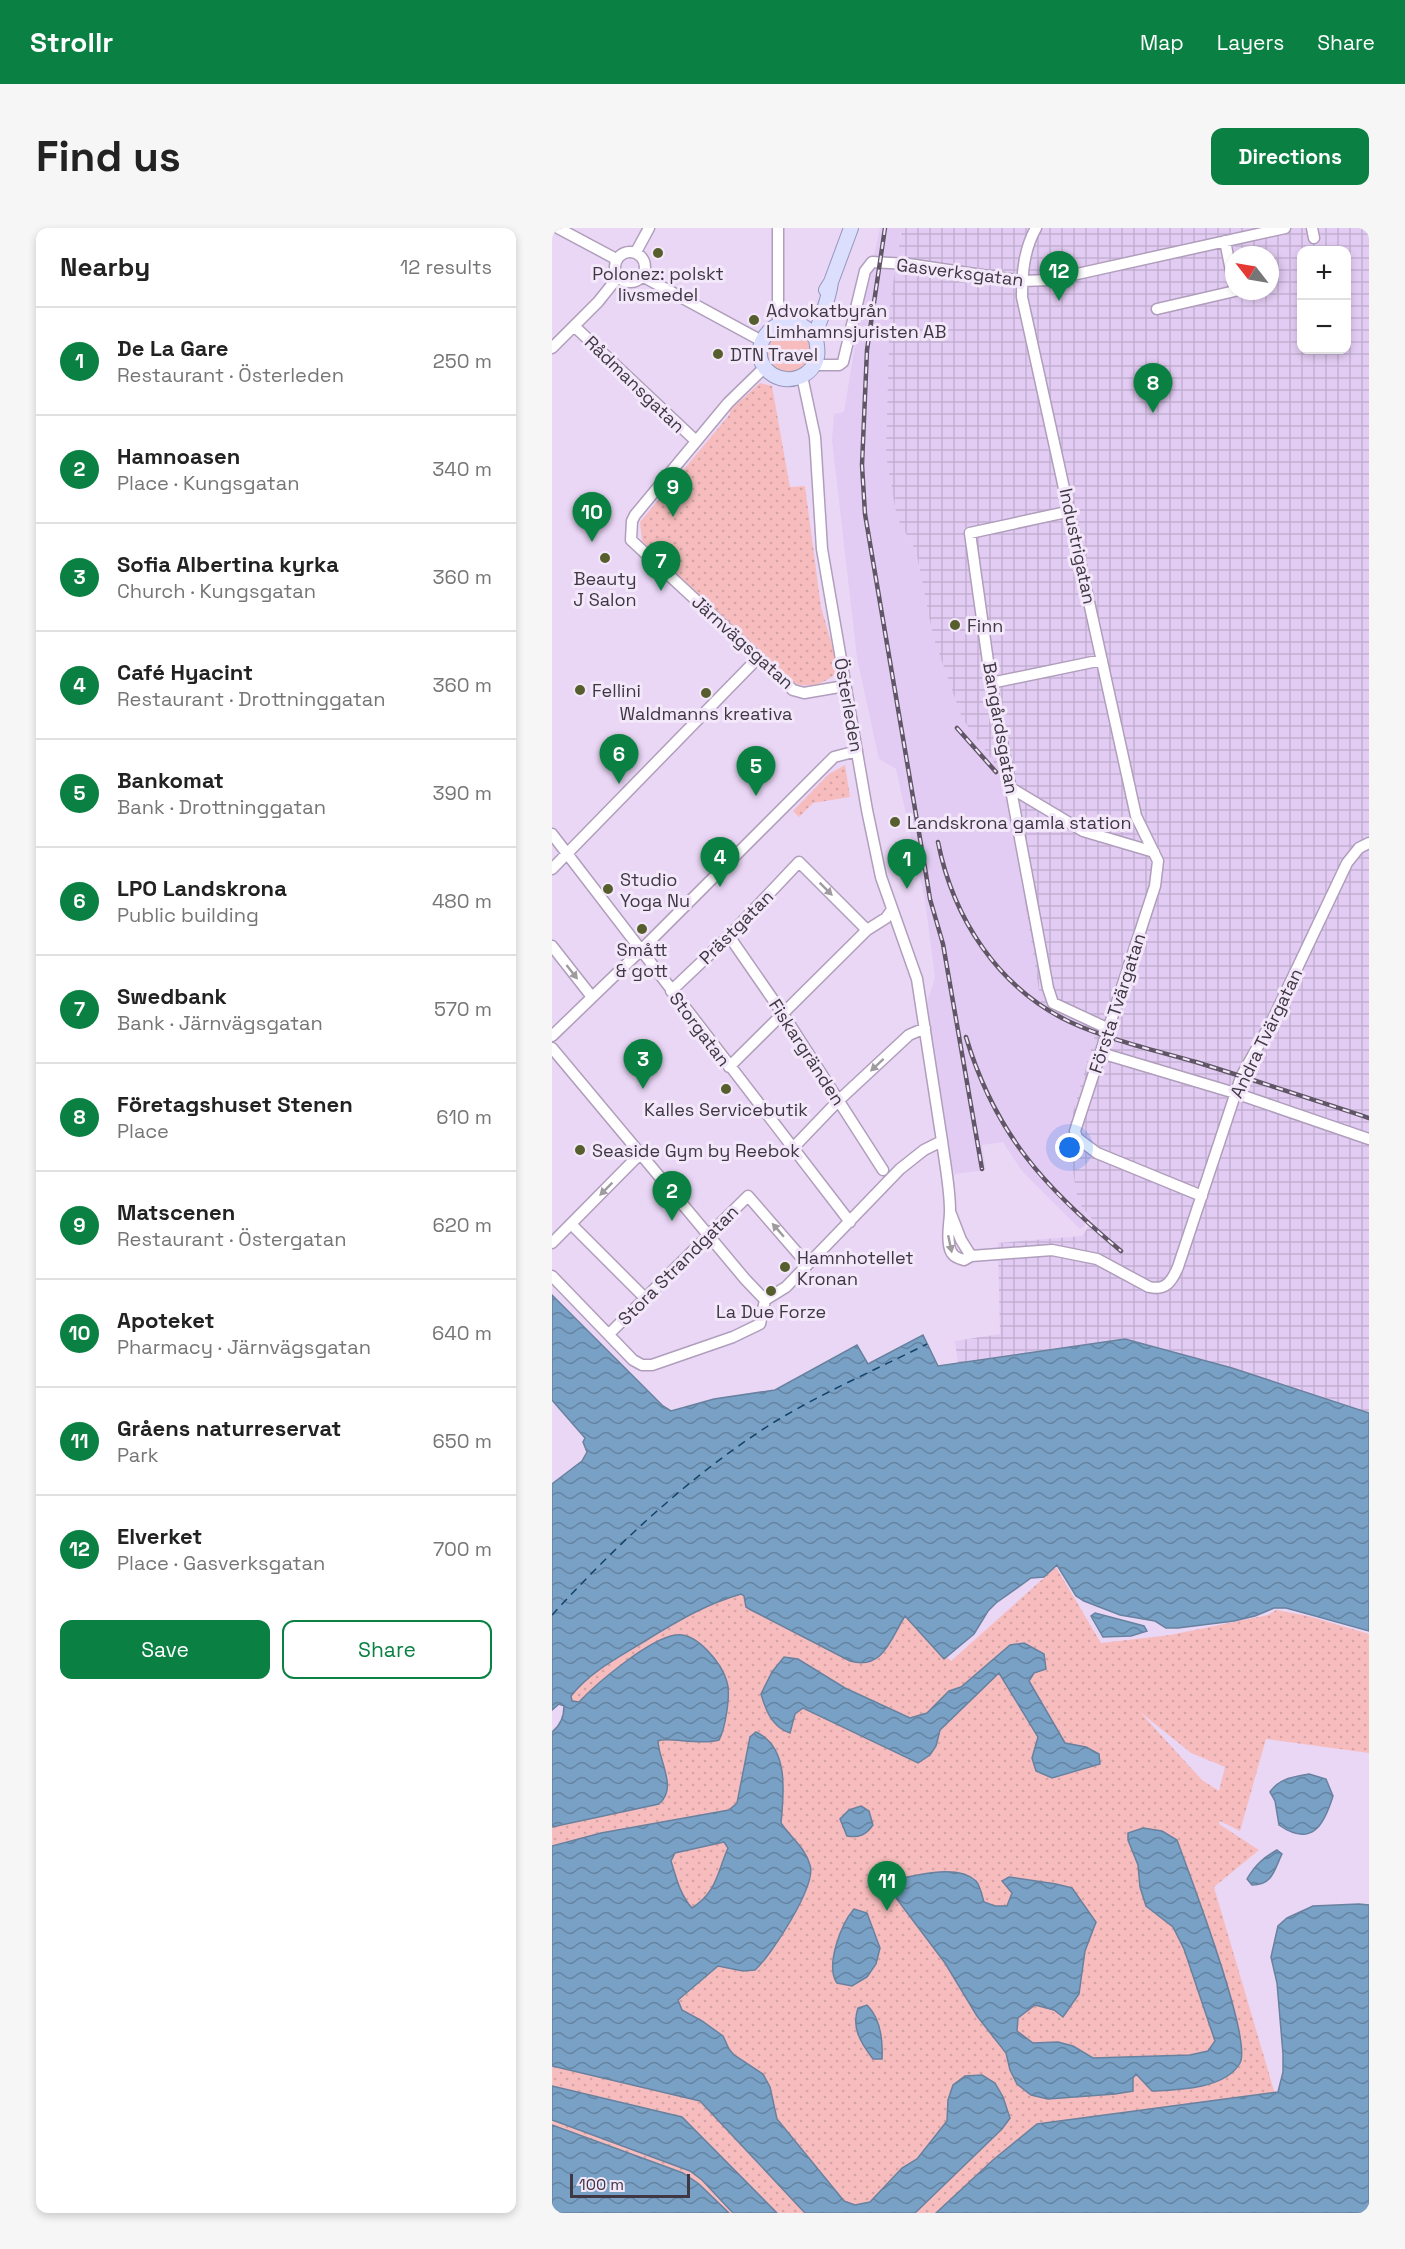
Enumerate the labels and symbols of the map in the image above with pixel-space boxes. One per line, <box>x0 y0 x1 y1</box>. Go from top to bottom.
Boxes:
marker: Polonez: polskt livsmedel <box>651 246 665 260</box>
north arrow <box>1225 246 1279 300</box>
pin: 12 <box>1040 251 1078 301</box>
street label: Gasverksgatan <box>895 253 1025 291</box>
place label: Polonez: polskt livsmedel <box>592 262 724 306</box>
place label: Advokatbyrån Limhamnsjuristen AB <box>766 299 946 343</box>
marker: Advokatbyrån Limhamnsjuristen AB <box>747 313 761 327</box>
street label: Rådmansgatan <box>580 330 690 438</box>
place label: DTN Travel <box>730 343 818 366</box>
marker: DTN Travel <box>711 347 725 361</box>
pin: 8 <box>1134 364 1172 413</box>
pin: 9 <box>654 468 692 517</box>
street label: Industrigatan <box>1055 486 1101 606</box>
pin: 10 <box>572 492 612 542</box>
pin: 7 <box>642 542 680 591</box>
marker: Beauty J Salon <box>598 551 612 565</box>
place label: Beauty J Salon <box>573 567 637 611</box>
street label: Järnvägsgatan <box>687 590 799 694</box>
place label: Finn <box>967 614 1003 637</box>
marker: Finn <box>948 618 962 632</box>
street label: Österleden <box>829 656 869 754</box>
street label: Bangårdsgatan <box>978 660 1024 796</box>
place label: Fellini <box>592 679 641 702</box>
marker: Fellini <box>573 683 587 697</box>
marker: Waldmanns kreativa <box>699 686 713 700</box>
place label: Waldmanns kreativa <box>620 702 792 725</box>
pin: 6 <box>600 734 638 784</box>
pin: 5 <box>736 746 776 796</box>
place label: Landskrona gamla station <box>907 811 1131 834</box>
marker: Landskrona gamla station <box>888 815 902 829</box>
pin: 4 <box>700 838 740 887</box>
pin: 1 <box>888 840 926 889</box>
place label: Studio Yoga Nu <box>620 868 690 912</box>
one-way arrow <box>818 881 832 895</box>
marker: Studio Yoga Nu <box>601 882 615 896</box>
street label: Prästgatan <box>694 885 778 969</box>
marker: Smått & gott <box>635 922 649 936</box>
street label: Första Tvärgatan <box>1084 930 1150 1076</box>
place label: Smått & gott <box>616 938 668 982</box>
one-way arrow <box>566 964 578 979</box>
street label: Andra Tvärgatan <box>1225 964 1307 1102</box>
street label: Storgatan <box>664 987 736 1071</box>
street label: Fiskargränden <box>764 994 850 1110</box>
pin: 3 <box>624 1040 662 1089</box>
one-way arrow <box>870 1058 884 1072</box>
marker: Kalles Servicebutik <box>719 1082 733 1096</box>
place label: Kalles Servicebutik <box>644 1098 808 1121</box>
your location <box>1055 1133 1084 1162</box>
place label: Seaside Gym by Reebok <box>592 1139 800 1162</box>
marker: Seaside Gym by Reebok <box>573 1143 587 1157</box>
pin: 2 <box>652 1172 692 1221</box>
one-way arrow <box>599 1181 613 1195</box>
street label: Stora Strandgatan <box>613 1200 743 1330</box>
one-way arrow <box>771 1222 784 1238</box>
one-way arrow <box>946 1235 955 1254</box>
place label: Hamnhotellet Kronan <box>797 1246 914 1290</box>
marker: Hamnhotellet Kronan <box>778 1260 792 1274</box>
marker: La Due Forze <box>764 1284 778 1298</box>
place label: La Due Forze <box>716 1300 826 1323</box>
pin: 11 <box>868 1862 906 1911</box>
scale bar <box>570 2171 690 2198</box>

